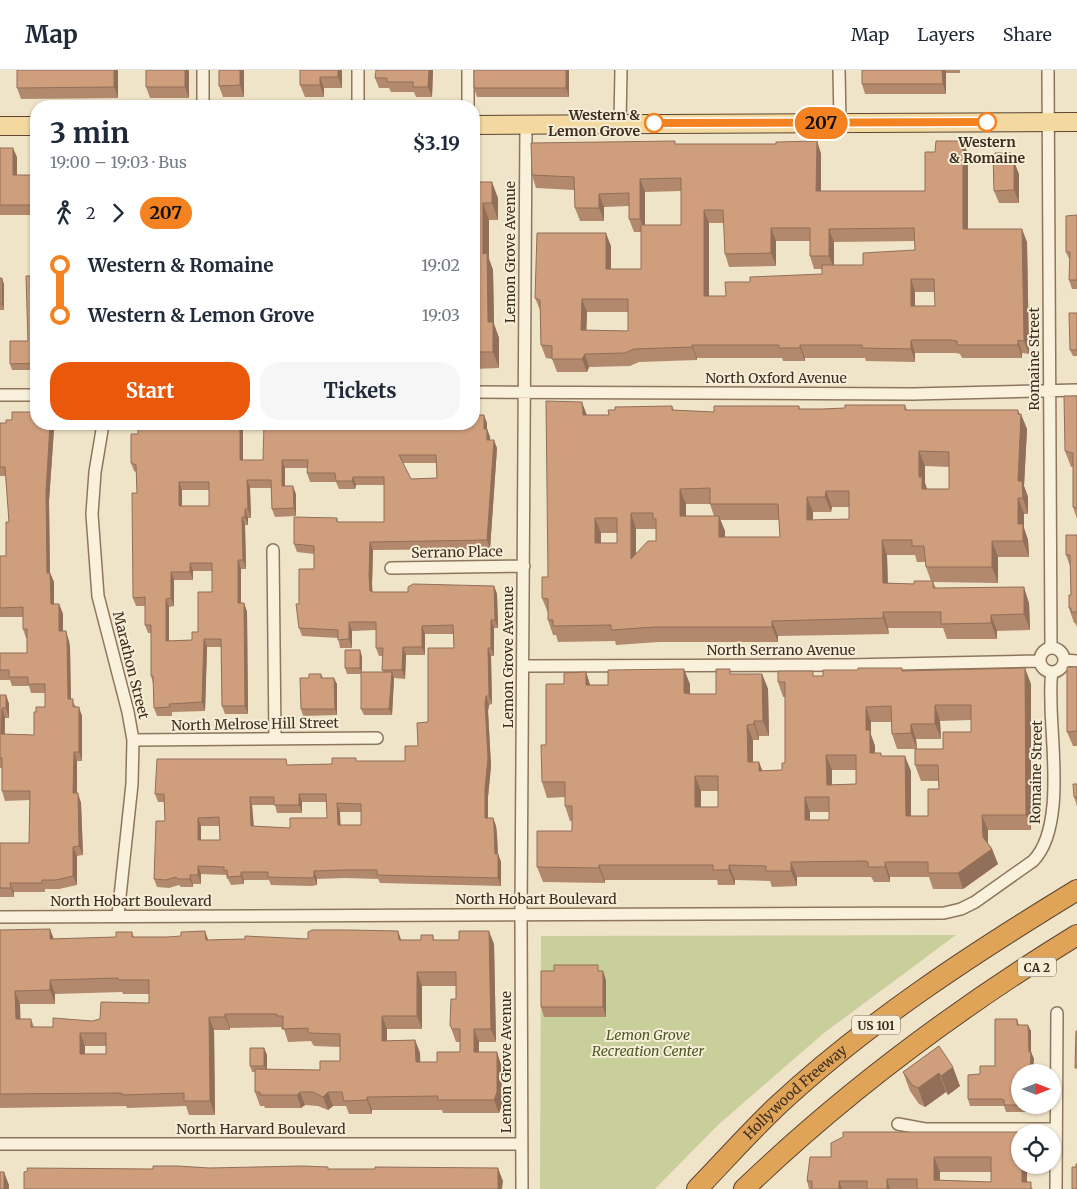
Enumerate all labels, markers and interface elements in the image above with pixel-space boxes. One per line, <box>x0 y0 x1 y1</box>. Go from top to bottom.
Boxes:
text: Map <box>25 19 78 50</box>
text: Map <box>851 23 889 46</box>
text: Layers <box>917 23 975 46</box>
text: Share <box>1003 23 1052 46</box>
place label: Western & Lemon Grove <box>548 106 640 140</box>
line badge: 207 <box>792 107 850 139</box>
text: 207 <box>805 111 837 134</box>
marker: Western & Romaine <box>977 112 997 132</box>
marker: Western & Lemon Grove <box>644 113 664 133</box>
text: 3 min <box>50 115 129 151</box>
text: $3.19 <box>413 131 460 155</box>
place label: Western & Romaine <box>949 133 1025 167</box>
text: 19:00 – 19:03 · Bus <box>50 152 187 172</box>
street label: Lemon Grove Avenue <box>501 181 519 323</box>
icon: walk <box>50 199 78 227</box>
icon: forward <box>104 199 132 227</box>
text: 207 <box>150 201 182 224</box>
text: 2 <box>86 203 96 223</box>
text: Western & Romaine <box>88 253 274 277</box>
text: 19:02 <box>421 255 460 275</box>
text: Western & Lemon Grove <box>88 303 314 327</box>
text: 19:03 <box>422 305 460 325</box>
street label: Romaine Street <box>1025 307 1043 411</box>
button: Start <box>50 362 250 420</box>
button: Tickets <box>260 362 460 420</box>
street label: North Oxford Avenue <box>705 369 847 387</box>
street label: Serrano Place <box>411 542 503 562</box>
street label: Lemon Grove Avenue <box>499 586 517 728</box>
street label: Marathon Street <box>109 609 153 721</box>
street label: North Serrano Avenue <box>707 641 855 659</box>
street label: North Melrose Hill Street <box>171 714 340 734</box>
street label: Romaine Street <box>1026 719 1046 824</box>
street label: North Hobart Boulevard <box>455 890 617 908</box>
street label: North Hobart Boulevard <box>50 892 212 910</box>
road number: CA 2 <box>1018 958 1056 976</box>
street label: Lemon Grove Avenue <box>497 991 515 1133</box>
road number: US 101 <box>852 1016 900 1034</box>
park label: Lemon Grove Recreation Center <box>592 1026 704 1060</box>
street label: Hollywood Freeway <box>740 1040 851 1143</box>
north arrow <box>1011 1064 1061 1114</box>
map controls <box>1011 1064 1061 1174</box>
street label: North Harvard Boulevard <box>176 1120 346 1138</box>
button: locate <box>1011 1124 1061 1174</box>

